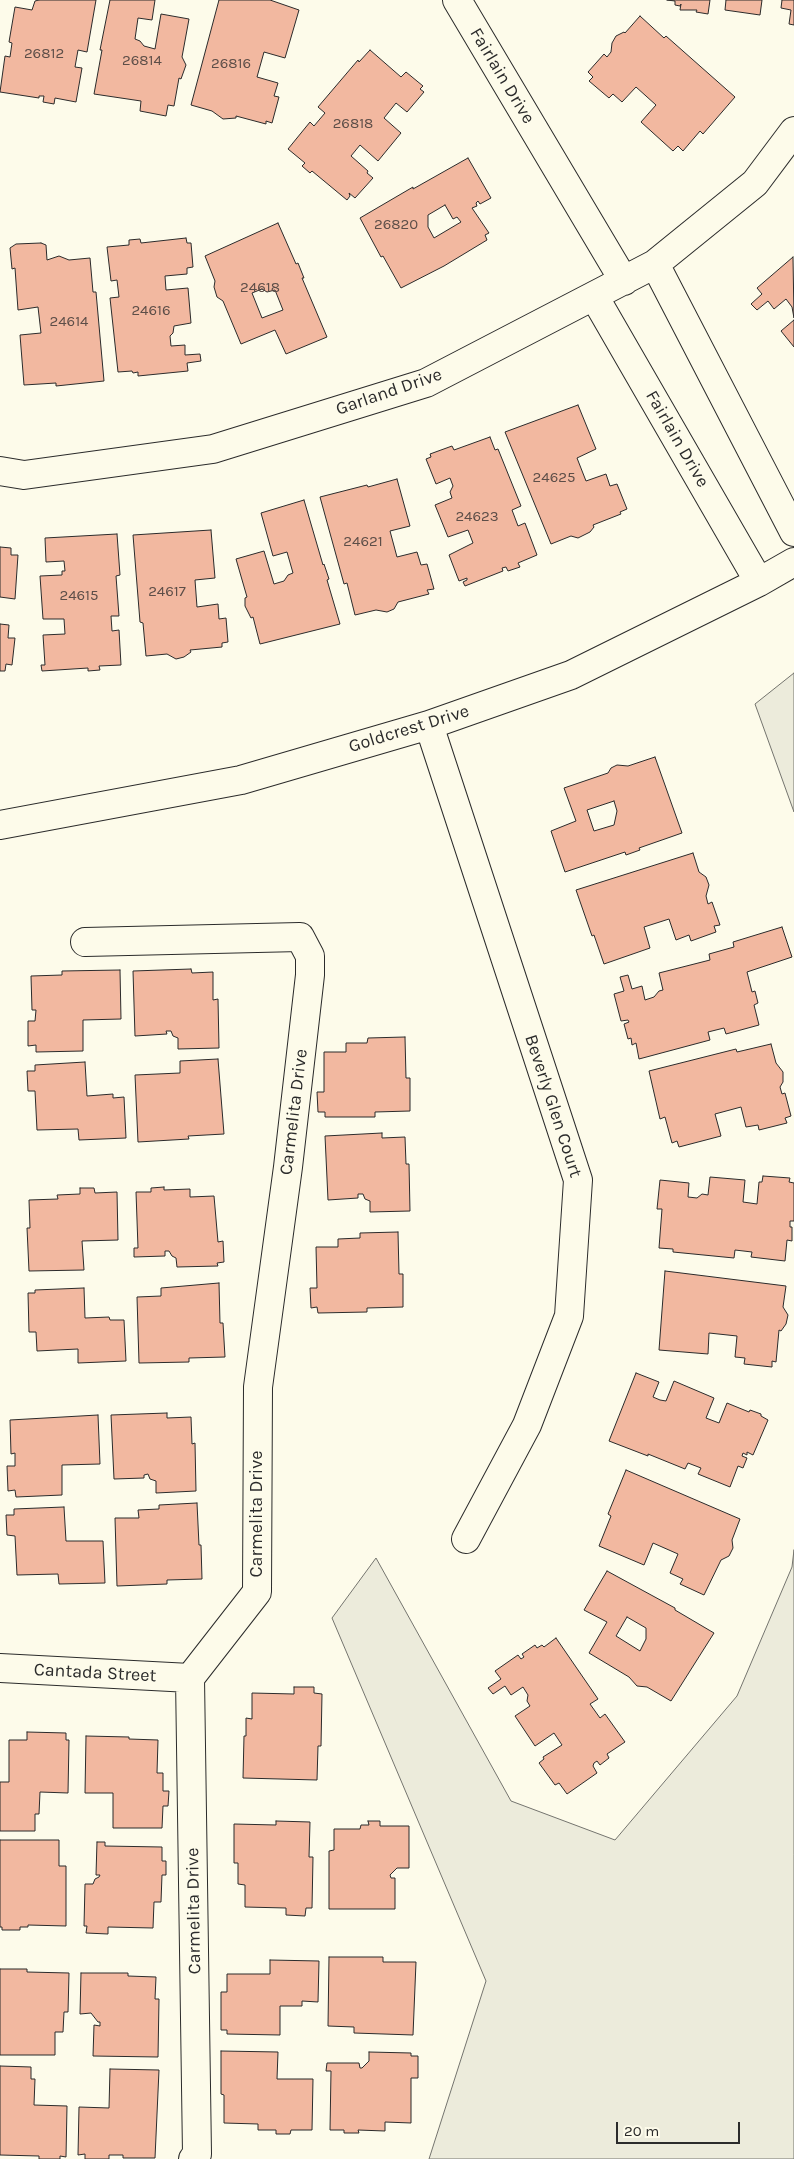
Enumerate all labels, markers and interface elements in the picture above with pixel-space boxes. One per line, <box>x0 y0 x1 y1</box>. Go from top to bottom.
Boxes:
street label: Fairlain Drive <box>465 24 539 128</box>
house number: 26812 <box>24 45 64 63</box>
house number: 26814 <box>122 52 162 70</box>
house number: 26816 <box>211 55 251 73</box>
house number: 26818 <box>333 115 373 133</box>
house number: 26820 <box>374 216 418 234</box>
house number: 24618 <box>240 279 280 297</box>
house number: 24616 <box>131 302 171 320</box>
house number: 24614 <box>50 313 88 331</box>
street label: Garland Drive <box>333 364 445 420</box>
street label: Fairlain Drive <box>641 387 713 491</box>
house number: 24625 <box>533 469 575 487</box>
house number: 24623 <box>455 508 499 526</box>
house number: 24621 <box>343 533 383 551</box>
house number: 24617 <box>148 583 186 601</box>
house number: 24615 <box>59 587 99 605</box>
street label: Goldcrest Drive <box>346 700 472 758</box>
street label: Beverly Glen Court <box>520 1032 586 1180</box>
street label: Carmelita Drive <box>276 1048 312 1176</box>
street label: Carmelita Drive <box>246 1451 268 1577</box>
street label: Cantada Street <box>33 1659 157 1687</box>
street label: Carmelita Drive <box>182 1847 206 1975</box>
scale bar <box>619 2112 743 2144</box>
text: 20 m <box>624 2122 659 2140</box>

